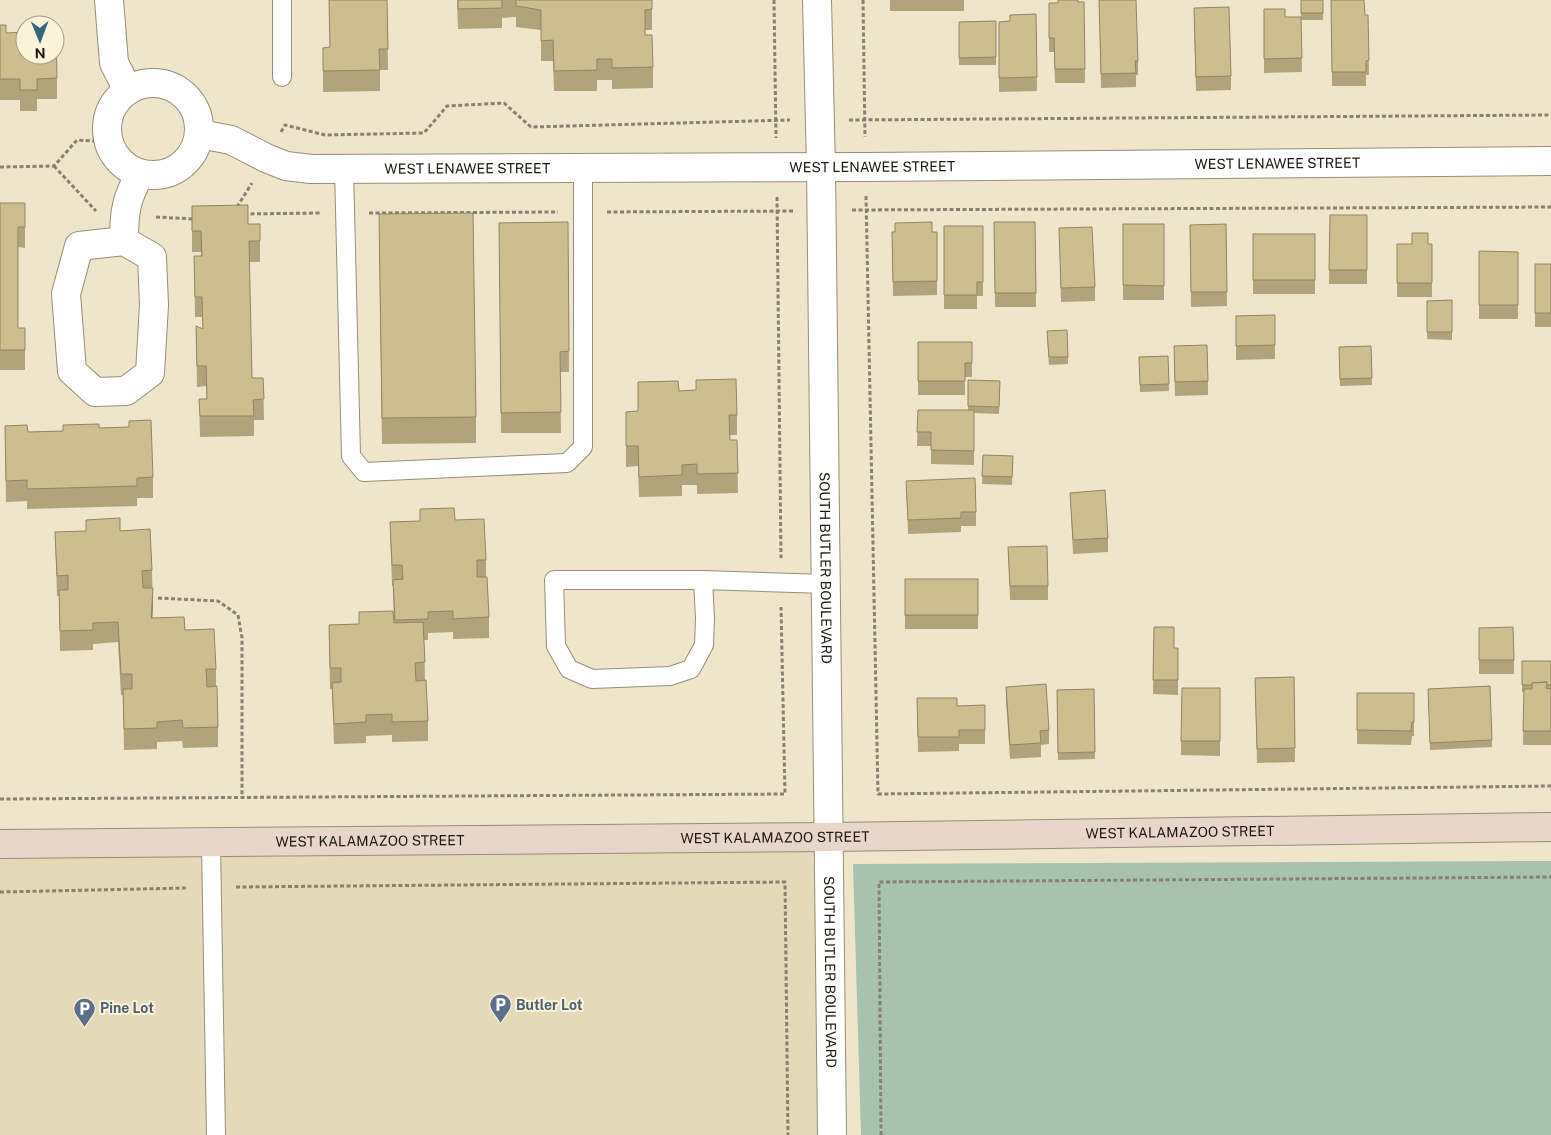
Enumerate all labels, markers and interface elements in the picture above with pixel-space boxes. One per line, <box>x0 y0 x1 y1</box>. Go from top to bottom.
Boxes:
north arrow <box>15 15 65 65</box>
text: N <box>35 45 46 61</box>
street label: WEST LENAWEE STREET <box>1194 155 1360 172</box>
street label: WEST LENAWEE STREET <box>789 158 955 175</box>
street label: WEST LENAWEE STREET <box>384 160 550 177</box>
street label: SOUTH BUTLER BOULEVARD <box>816 472 835 664</box>
street label: WEST KALAMAZOO STREET <box>1085 823 1275 841</box>
street label: WEST KALAMAZOO STREET <box>680 828 870 846</box>
street label: WEST KALAMAZOO STREET <box>275 832 465 850</box>
street label: SOUTH BUTLER BOULEVARD <box>821 876 839 1068</box>
parking icon: Butler Lot <box>488 993 512 1024</box>
parking icon: Pine Lot <box>72 996 96 1027</box>
place label: Butler Lot <box>516 997 583 1013</box>
place label: Pine Lot <box>100 1000 154 1016</box>

